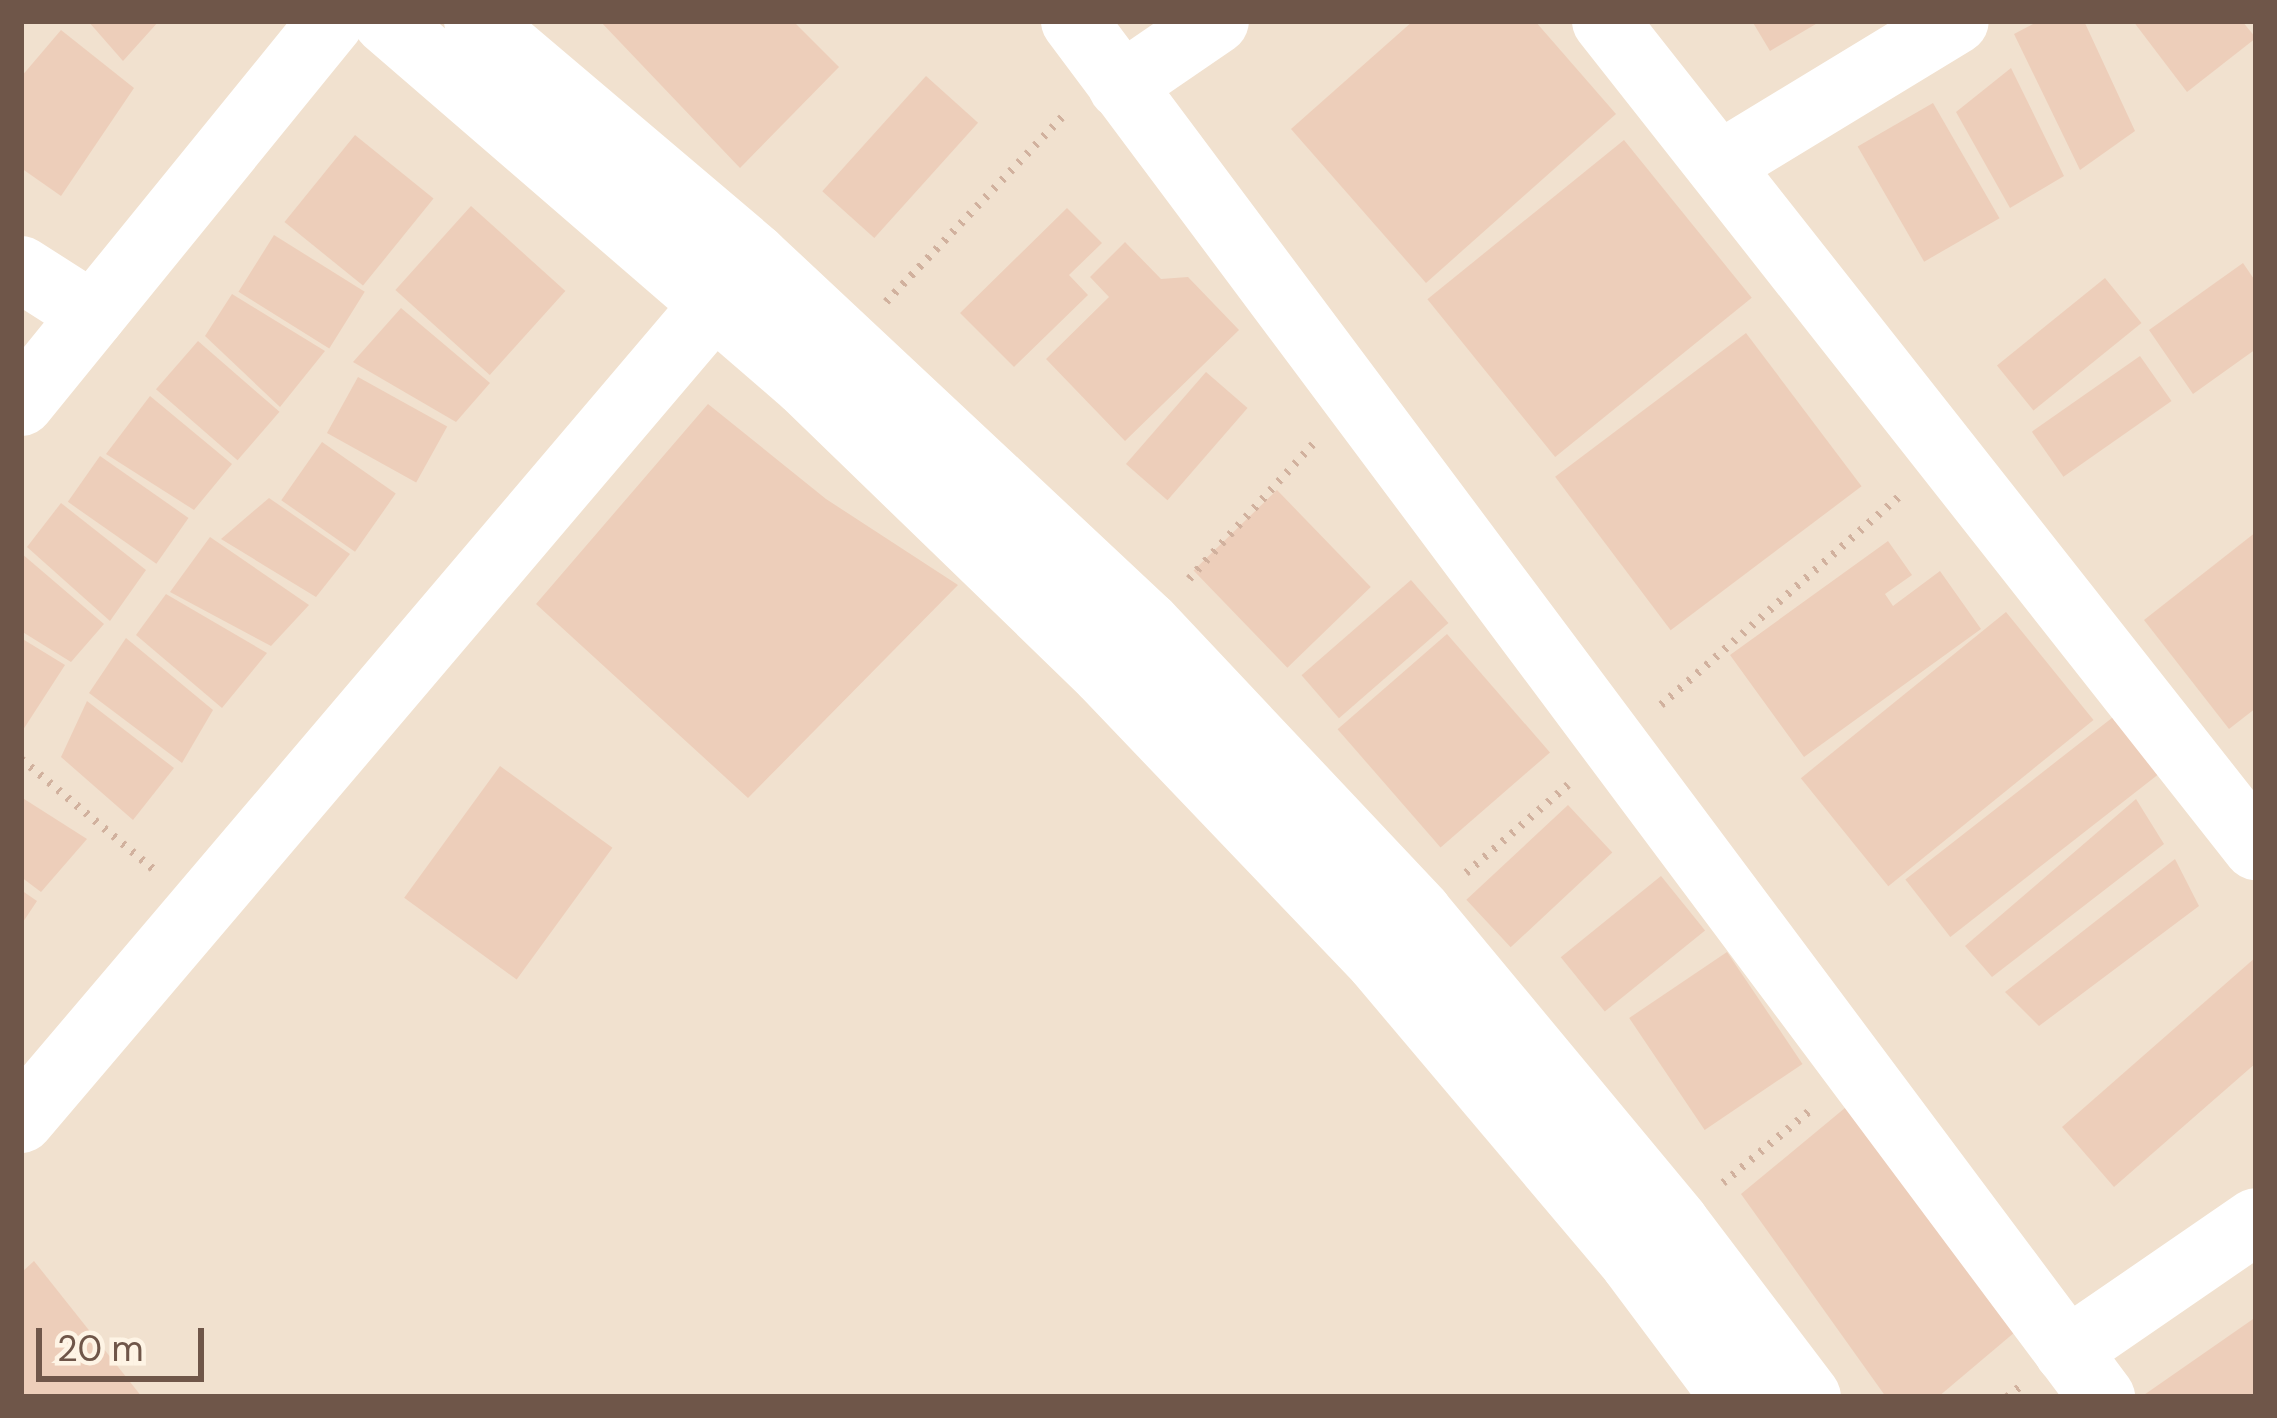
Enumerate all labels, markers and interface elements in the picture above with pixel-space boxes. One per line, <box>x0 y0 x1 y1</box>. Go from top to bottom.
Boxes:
scale bar <box>42 1304 210 1378</box>
text: 20 m <box>57 1325 144 1372</box>

